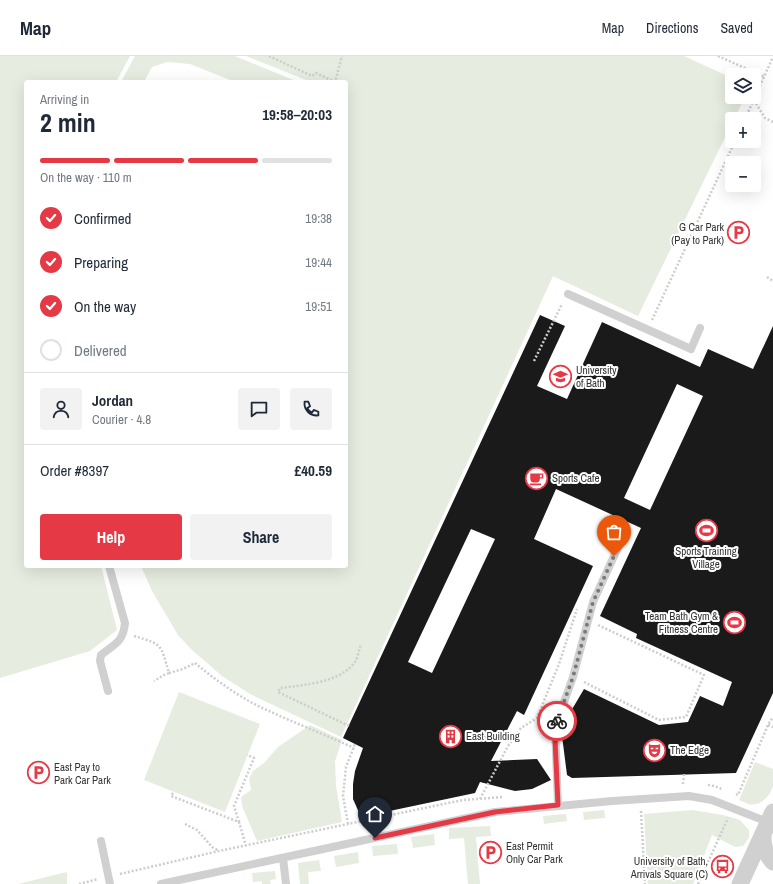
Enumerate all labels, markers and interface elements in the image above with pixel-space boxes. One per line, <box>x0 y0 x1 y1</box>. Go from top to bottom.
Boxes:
text: Map <box>20 15 51 41</box>
text: Map <box>602 19 624 37</box>
text: Directions <box>646 19 698 37</box>
text: Saved <box>720 19 753 37</box>
map controls <box>725 68 761 192</box>
button: layers <box>725 68 761 104</box>
text: Arriving in <box>40 91 89 108</box>
text: 19:58–20:03 <box>262 104 332 125</box>
text: 2 min <box>40 105 96 140</box>
button: + <box>725 112 761 148</box>
button: − <box>725 156 761 192</box>
text: On the way · 110 m <box>40 169 132 186</box>
icon: check <box>40 207 62 229</box>
text: Confirmed <box>74 208 131 229</box>
text: 19:38 <box>305 210 332 227</box>
place label: G Car Park (Pay to Park) <box>671 220 724 247</box>
parking icon: G Car Park (Pay to Park) <box>726 220 752 246</box>
icon: check <box>40 251 62 273</box>
text: Preparing <box>74 252 128 273</box>
text: 19:44 <box>305 254 332 271</box>
icon: check <box>40 295 62 317</box>
text: On the way <box>74 296 136 317</box>
text: 19:51 <box>305 298 332 315</box>
text: Delivered <box>74 340 127 361</box>
school or university icon: University of Bath <box>547 363 573 389</box>
place label: University of Bath <box>576 363 617 390</box>
button: person <box>40 388 82 430</box>
button: chat <box>238 388 280 430</box>
button: phone <box>290 388 332 430</box>
text: Jordan <box>92 390 133 411</box>
text: Courier · 4.8 <box>92 411 151 428</box>
text: Order #8397 <box>40 460 109 481</box>
text: £40.59 <box>294 460 332 481</box>
cafe icon: Sports Cafe <box>523 465 549 491</box>
place label: Sports Cafe <box>552 471 600 485</box>
button: Help <box>40 514 182 560</box>
button: Share <box>190 514 332 560</box>
pin <box>597 515 631 556</box>
sports icon: Sports Training Village <box>693 518 719 544</box>
icon: bag <box>603 521 625 543</box>
place label: Sports Training Village <box>675 544 737 571</box>
place label: Team Bath Gym & Fitness Centre <box>645 609 718 636</box>
sports icon: Team Bath Gym & Fitness Centre <box>721 609 747 635</box>
courier <box>537 701 577 741</box>
icon: bike <box>546 710 568 732</box>
building icon: East Building <box>437 723 463 749</box>
place label: East Building <box>466 729 520 743</box>
theatre icon: The Edge <box>642 737 668 763</box>
place label: The Edge <box>670 743 709 757</box>
parking icon: East Pay to Park Car Park <box>26 760 52 786</box>
place label: East Pay to Park Car Park <box>54 760 111 787</box>
pin <box>358 797 392 838</box>
icon: home <box>364 803 386 825</box>
parking icon: East Permit Only Car Park <box>478 839 504 865</box>
place label: East Permit Only Car Park <box>506 839 563 866</box>
place label: University of Bath, Arrivals Square (C) <box>630 854 708 881</box>
bus stop icon: University of Bath, Arrivals Square (C) <box>710 854 736 880</box>

